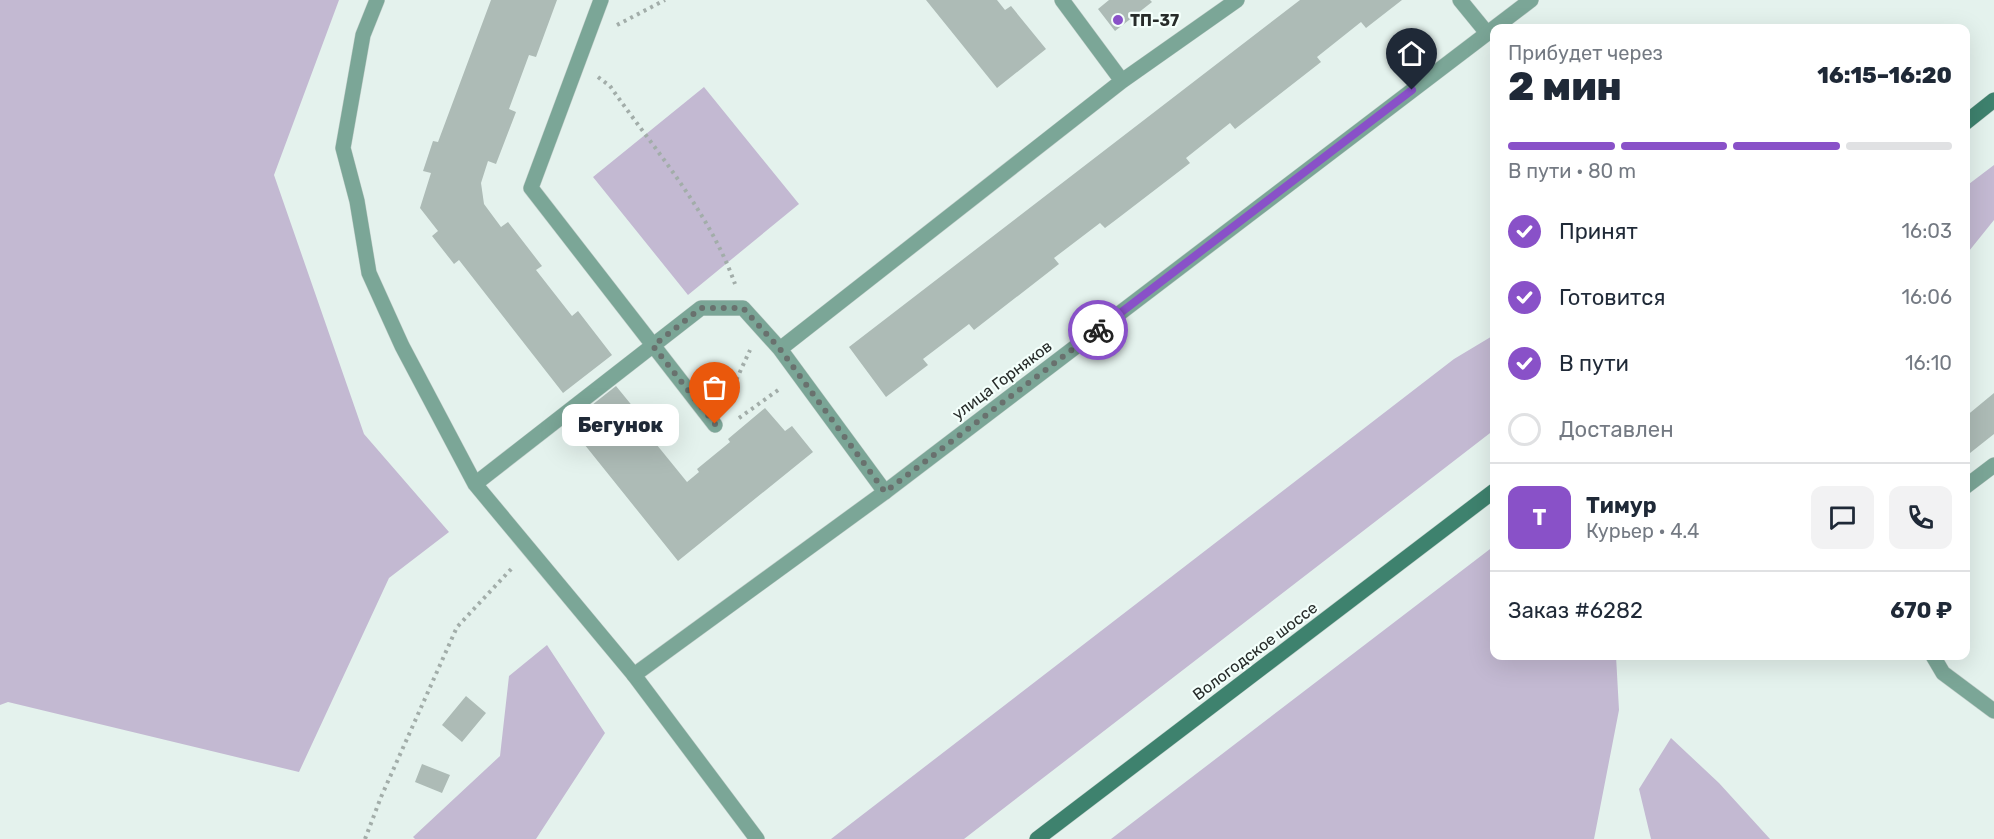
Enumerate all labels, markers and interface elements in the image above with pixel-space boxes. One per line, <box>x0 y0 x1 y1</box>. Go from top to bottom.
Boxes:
place label: ТП-37 <box>1130 11 1179 30</box>
marker: ТП-37 <box>1111 13 1125 27</box>
pin <box>1386 28 1437 90</box>
icon: home <box>1395 37 1428 70</box>
text: Прибудет через <box>1508 41 1663 65</box>
text: 16:15–16:20 <box>1817 62 1952 89</box>
text: 2 мин <box>1508 64 1622 110</box>
text: В пути · 80 m <box>1508 159 1636 183</box>
icon: check <box>1508 215 1541 248</box>
text: Принят <box>1559 218 1638 245</box>
text: 16:03 <box>1902 219 1952 243</box>
icon: check <box>1508 281 1541 314</box>
text: Готовится <box>1559 284 1665 311</box>
text: 16:06 <box>1902 285 1952 309</box>
courier <box>1068 300 1128 360</box>
icon: bike <box>1082 314 1115 347</box>
street label: улица Горняков <box>948 336 1056 424</box>
icon: check <box>1508 347 1541 380</box>
text: В пути <box>1559 350 1629 377</box>
text: 16:10 <box>1905 351 1952 375</box>
pin <box>689 362 740 424</box>
icon: bag <box>698 371 731 404</box>
callout: Бегунок <box>562 403 679 445</box>
text: Бегунок <box>578 413 663 437</box>
text: Доставлен <box>1559 416 1674 443</box>
button: chat <box>1811 486 1874 549</box>
button: phone <box>1889 486 1952 549</box>
text: Тимур <box>1586 492 1657 519</box>
text: Т <box>1533 504 1546 531</box>
text: Курьер · 4.4 <box>1586 519 1699 543</box>
text: Заказ #6282 <box>1508 597 1643 624</box>
text: 670 ₽ <box>1890 597 1952 624</box>
street label: Вологодское шоссе <box>1189 598 1321 704</box>

